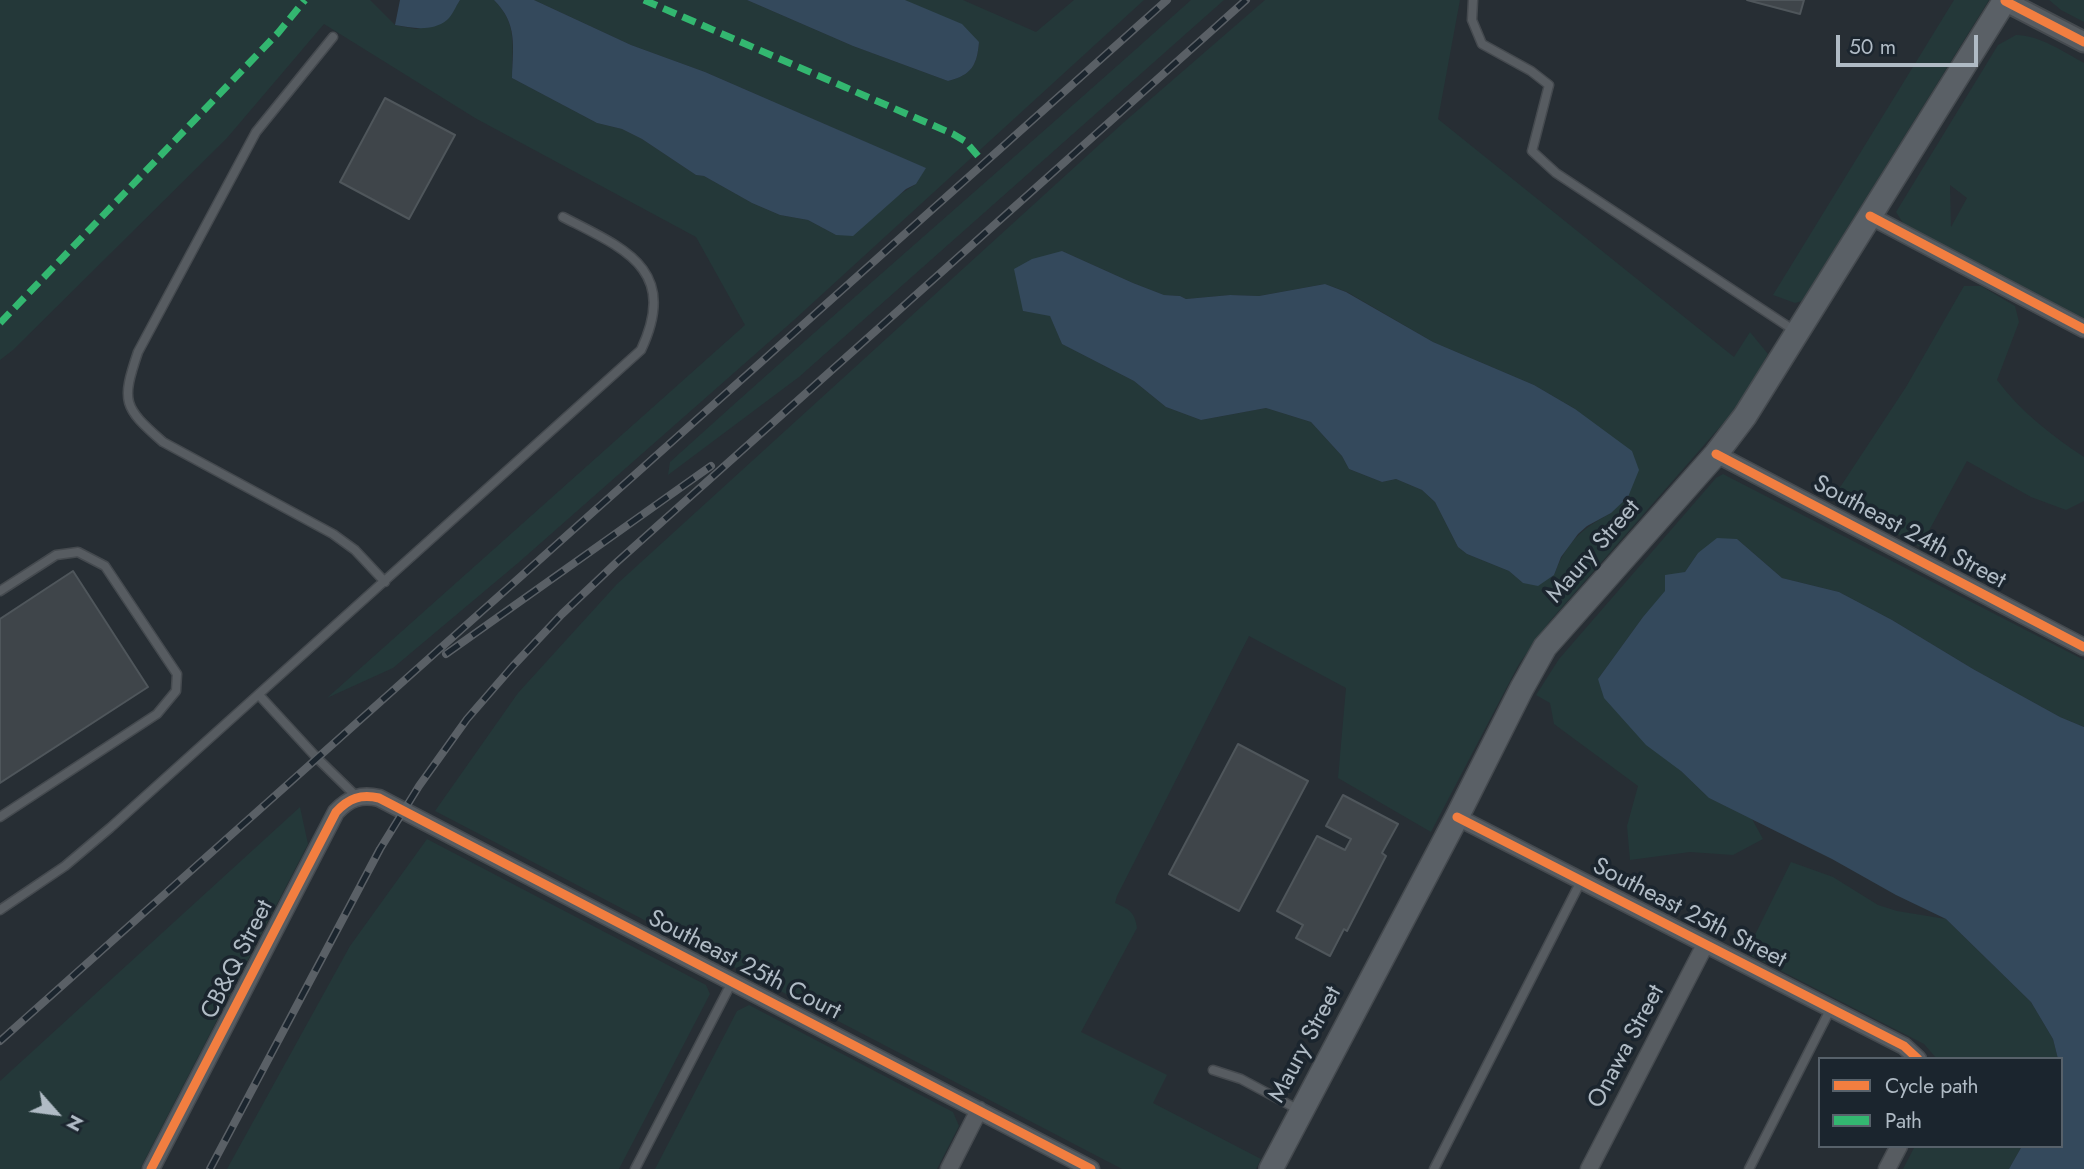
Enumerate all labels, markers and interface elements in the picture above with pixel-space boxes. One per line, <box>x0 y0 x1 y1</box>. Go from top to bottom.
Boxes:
scale bar <box>1839 21 1981 65</box>
text: 50 m <box>1849 32 1896 62</box>
street label: Southeast 24th Street <box>1808 470 2010 596</box>
street label: Maury Street <box>1541 494 1647 610</box>
street label: Southeast 25th Street <box>1587 853 1791 975</box>
street label: CB&Q Street <box>196 896 280 1024</box>
street label: Southeast 25th Court <box>643 905 845 1027</box>
street label: Onawa Street <box>1583 981 1671 1113</box>
street label: Maury Street <box>1263 982 1349 1108</box>
legend <box>1818 1057 2063 1148</box>
text: Cycle path <box>1885 1071 1978 1101</box>
north arrow <box>21 1078 91 1148</box>
text: Path <box>1885 1106 1922 1136</box>
text: N <box>60 1110 90 1136</box>

